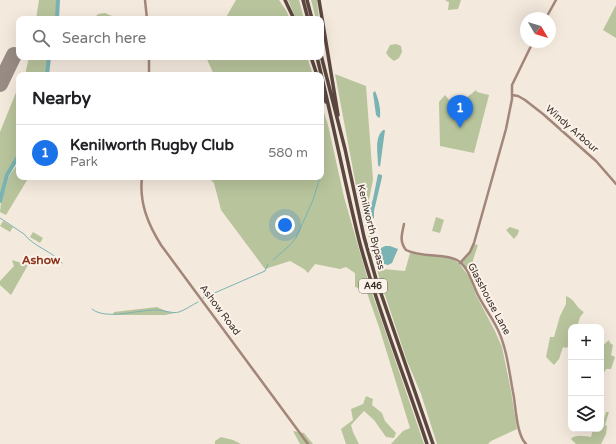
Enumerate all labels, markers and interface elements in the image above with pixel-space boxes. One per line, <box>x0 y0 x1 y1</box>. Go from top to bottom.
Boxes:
north arrow <box>520 12 556 48</box>
search box <box>16 16 324 60</box>
icon: search <box>30 27 52 49</box>
text: Search here <box>62 29 146 47</box>
text: Nearby <box>32 88 91 109</box>
pin: 1 <box>447 95 473 128</box>
street label: Windy Arbour <box>543 103 601 155</box>
text: Kenilworth Rugby Club <box>70 136 234 154</box>
text: 1 <box>41 145 49 161</box>
text: 580 m <box>268 145 308 161</box>
text: Park <box>70 154 98 170</box>
street label: Kenilworth Bypass <box>355 183 387 271</box>
your location <box>275 215 295 235</box>
district label: Ashow <box>22 253 61 267</box>
street label: Glasshouse Lane <box>465 261 513 337</box>
road number: A46 <box>359 279 387 293</box>
street label: Ashow Road <box>197 282 243 338</box>
map controls <box>568 324 604 432</box>
button: + <box>568 324 604 360</box>
button: − <box>568 360 604 396</box>
button: layers <box>568 396 604 432</box>

